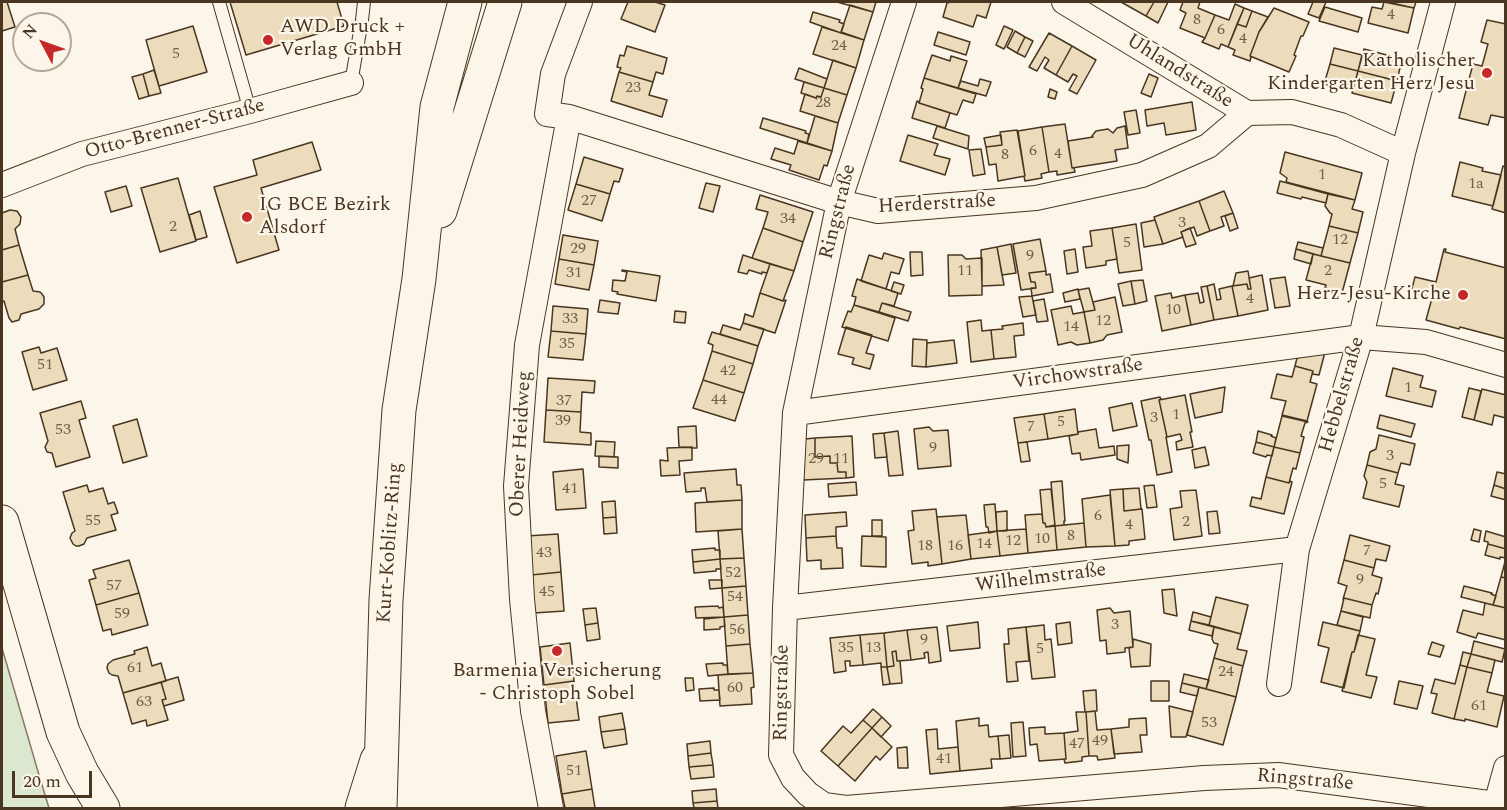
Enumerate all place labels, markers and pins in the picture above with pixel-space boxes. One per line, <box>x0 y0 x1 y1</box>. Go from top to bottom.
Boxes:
place label: AWD Druck + Verlag GmbH <box>280 16 405 63</box>
marker: AWD Druck + Verlag GmbH <box>261 33 275 47</box>
place label: Katholischer Kindergarten Herz Jesu <box>1267 50 1475 97</box>
marker: Katholischer Kindergarten Herz Jesu <box>1480 66 1494 80</box>
place label: IG BCE Bezirk Alsdorf <box>259 194 391 241</box>
marker: IG BCE Bezirk Alsdorf <box>240 210 254 224</box>
place label: Herz-Jesu-Kirche <box>1296 283 1451 307</box>
marker: Herz-Jesu-Kirche <box>1456 288 1470 302</box>
marker: Barmenia Versicherung - Christoph Sobel <box>550 644 564 658</box>
place label: Barmenia Versicherung - Christoph Sobel <box>452 660 662 707</box>

